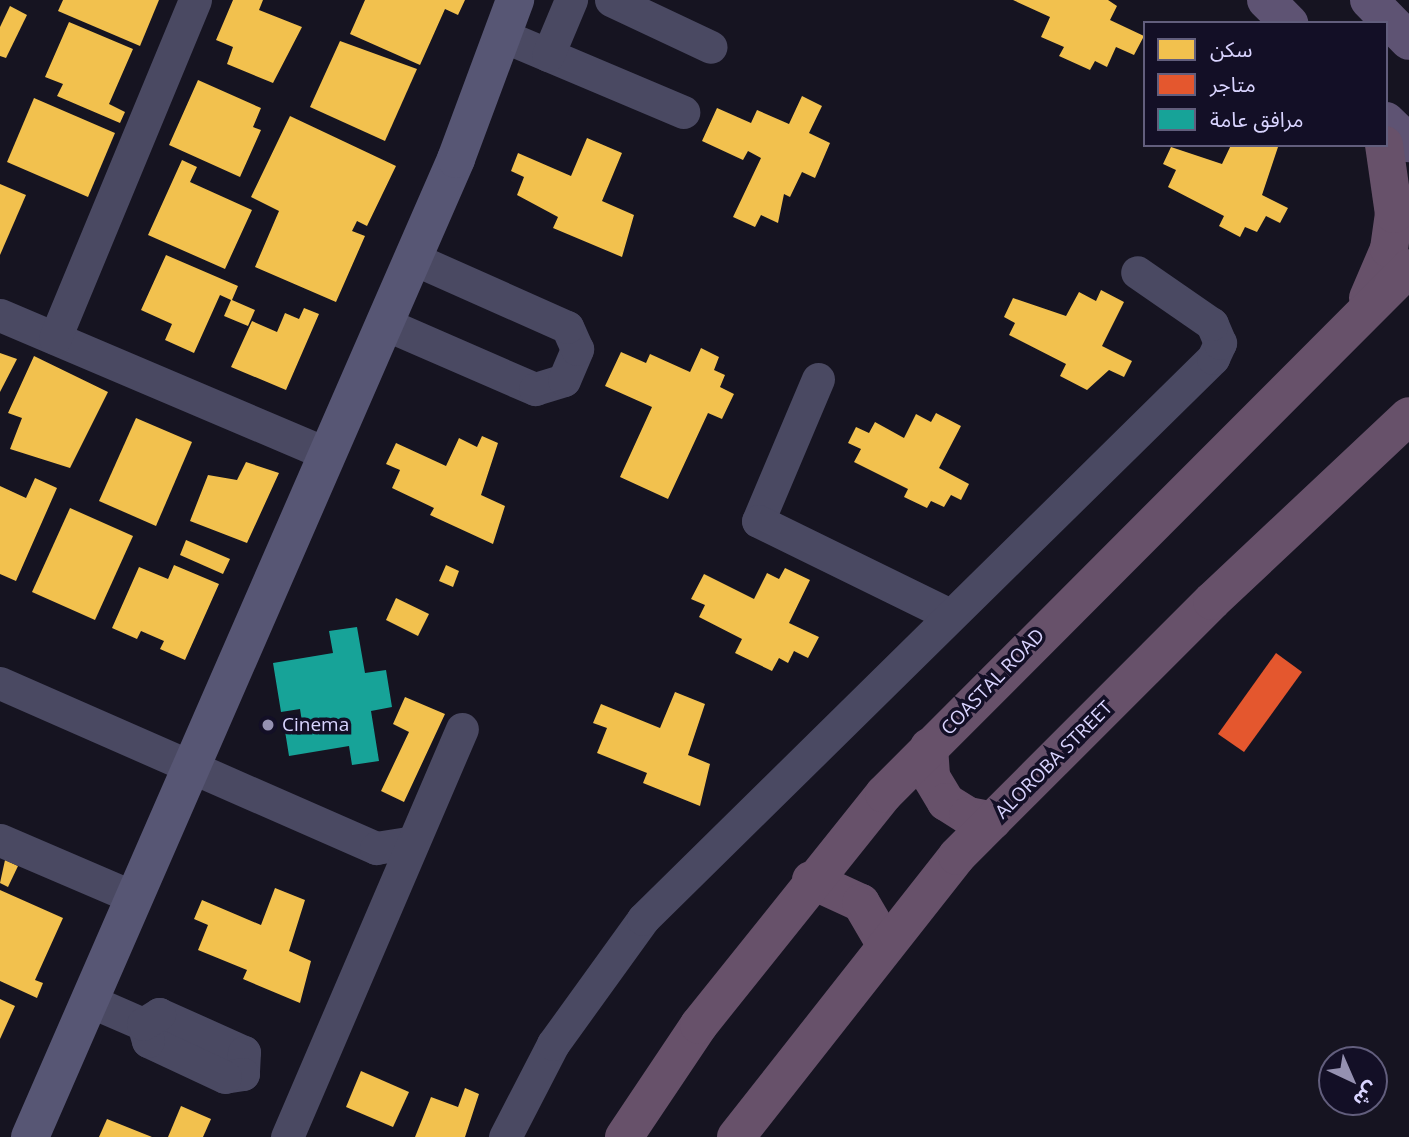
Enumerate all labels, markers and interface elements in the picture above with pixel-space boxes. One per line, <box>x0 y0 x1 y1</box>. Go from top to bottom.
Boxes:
legend <box>1143 21 1388 147</box>
text: سكن <box>1210 35 1252 63</box>
text: متاجر <box>1210 70 1256 98</box>
text: مرافق عامة <box>1210 105 1304 133</box>
street label: COASTAL ROAD <box>937 624 1049 740</box>
street label: ALOROBA STREET <box>991 697 1117 823</box>
place label: Cinema <box>282 714 349 736</box>
marker: Cinema <box>260 717 276 733</box>
north arrow <box>1318 1046 1388 1116</box>
text: ش <box>1348 1076 1385 1113</box>

